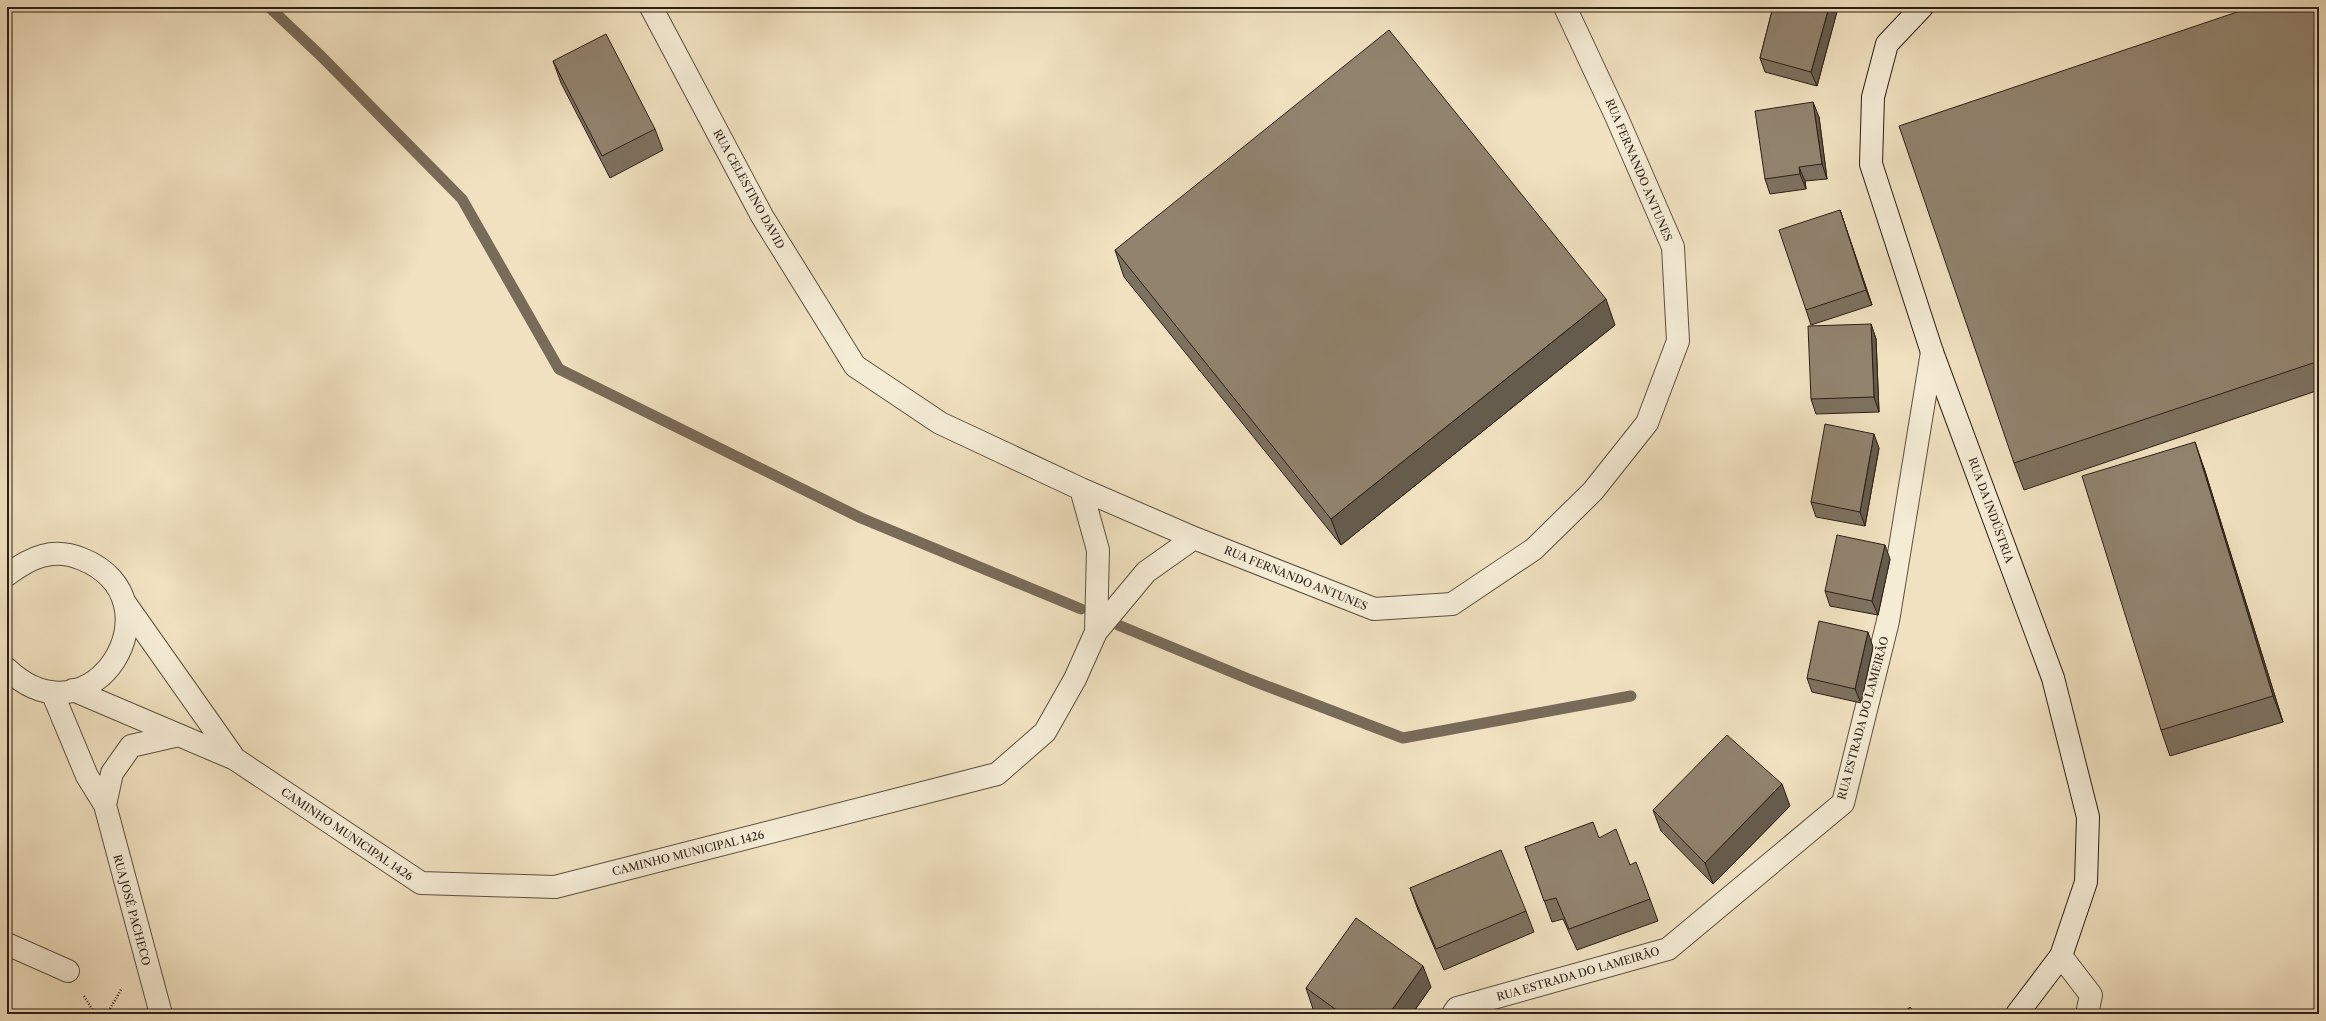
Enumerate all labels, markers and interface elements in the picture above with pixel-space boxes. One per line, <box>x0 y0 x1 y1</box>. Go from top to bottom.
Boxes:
street label: RUA FERNANDO ANTUNES <box>1603 97 1675 243</box>
street label: RUA CELESTINO DAVID <box>710 127 788 251</box>
street label: RUA DA INDÚSTRIA <box>1965 455 2017 566</box>
street label: RUA FERNANDO ANTUNES <box>1222 543 1370 613</box>
street label: RUA ESTRADA DO LAMEIRÃO <box>1834 635 1892 801</box>
street label: CAMINHO MUNICIPAL 1426 <box>278 785 416 884</box>
street label: CAMINHO MUNICIPAL 1426 <box>611 827 766 879</box>
street label: RUA JOSÉ PACHECO <box>110 853 154 967</box>
street label: RUA ESTRADA DO LAMEIRÃO <box>1495 944 1661 1004</box>

